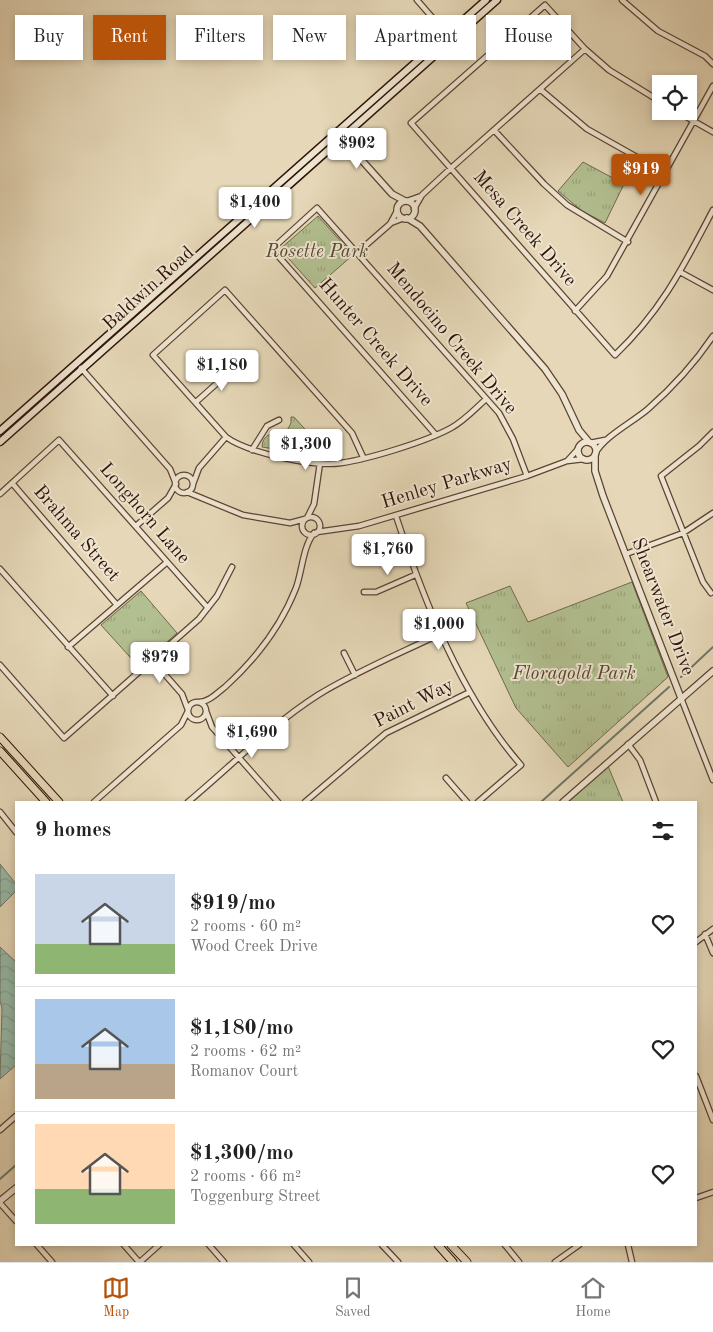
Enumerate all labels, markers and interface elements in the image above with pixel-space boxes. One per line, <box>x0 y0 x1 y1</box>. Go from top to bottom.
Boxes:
chip: Buy <box>15 15 83 60</box>
chip: Rent <box>93 15 166 60</box>
chip: Filters <box>176 15 263 60</box>
chip: New <box>273 15 346 60</box>
chip: Apartment <box>356 15 476 60</box>
chip: House <box>486 15 571 60</box>
map controls <box>652 75 697 120</box>
button: locate <box>652 75 697 120</box>
pin: $902 <box>327 128 387 170</box>
text: $902 <box>338 136 376 152</box>
pin: $919 <box>611 154 671 196</box>
text: $919 <box>622 162 660 178</box>
street label: Mesa Creek Drive <box>469 168 579 290</box>
pin: $1,400 <box>214 186 296 229</box>
text: $1,400 <box>230 195 280 211</box>
street label: Baldwin Road <box>100 243 198 335</box>
park label: Rosette Park <box>265 243 368 262</box>
street label: Mendocino Creek Drive <box>382 260 520 418</box>
street label: Hunter Creek Drive <box>314 275 436 411</box>
pin: $1,180 <box>181 350 263 392</box>
text: $1,180 <box>197 358 247 374</box>
pin: $1,300 <box>265 428 347 471</box>
text: $1,300 <box>281 437 331 453</box>
street label: Henley Parkway <box>379 455 515 513</box>
street label: Longhorn Lane <box>95 460 193 568</box>
street label: Brahma Street <box>29 482 123 586</box>
pin: $1,760 <box>347 534 429 576</box>
street label: Shearwater Drive <box>627 536 697 678</box>
text: $1,760 <box>363 542 413 558</box>
pin: $1,000 <box>398 608 480 651</box>
text: $1,000 <box>414 617 464 633</box>
pin: $979 <box>130 642 190 684</box>
text: $979 <box>141 650 179 666</box>
park label: Floragold Park <box>511 665 636 684</box>
street label: Paint Way <box>371 676 457 732</box>
pin: $1,690 <box>211 716 293 759</box>
text: $1,690 <box>227 725 277 741</box>
icon: filters <box>649 817 677 845</box>
text: 9 homes <box>35 820 111 841</box>
text: $919/mo <box>190 893 276 914</box>
icon: home <box>75 894 135 954</box>
icon: heart <box>649 910 677 938</box>
text: 2 rooms · 60 m² <box>190 919 301 935</box>
text: Wood Creek Drive <box>190 939 318 955</box>
text: $1,180/mo <box>190 1018 294 1039</box>
icon: home <box>75 1019 135 1079</box>
icon: heart <box>649 1035 677 1063</box>
text: 2 rooms · 62 m² <box>190 1044 301 1060</box>
text: Romanov Court <box>190 1064 298 1080</box>
text: $1,300/mo <box>190 1143 294 1164</box>
icon: home <box>75 1144 135 1204</box>
icon: heart <box>649 1160 677 1188</box>
text: 2 rooms · 66 m² <box>190 1169 301 1185</box>
text: Toggenburg Street <box>190 1189 320 1205</box>
tab: Map <box>102 1274 130 1321</box>
tab: Saved <box>335 1274 371 1321</box>
tab: Home <box>575 1274 611 1321</box>

